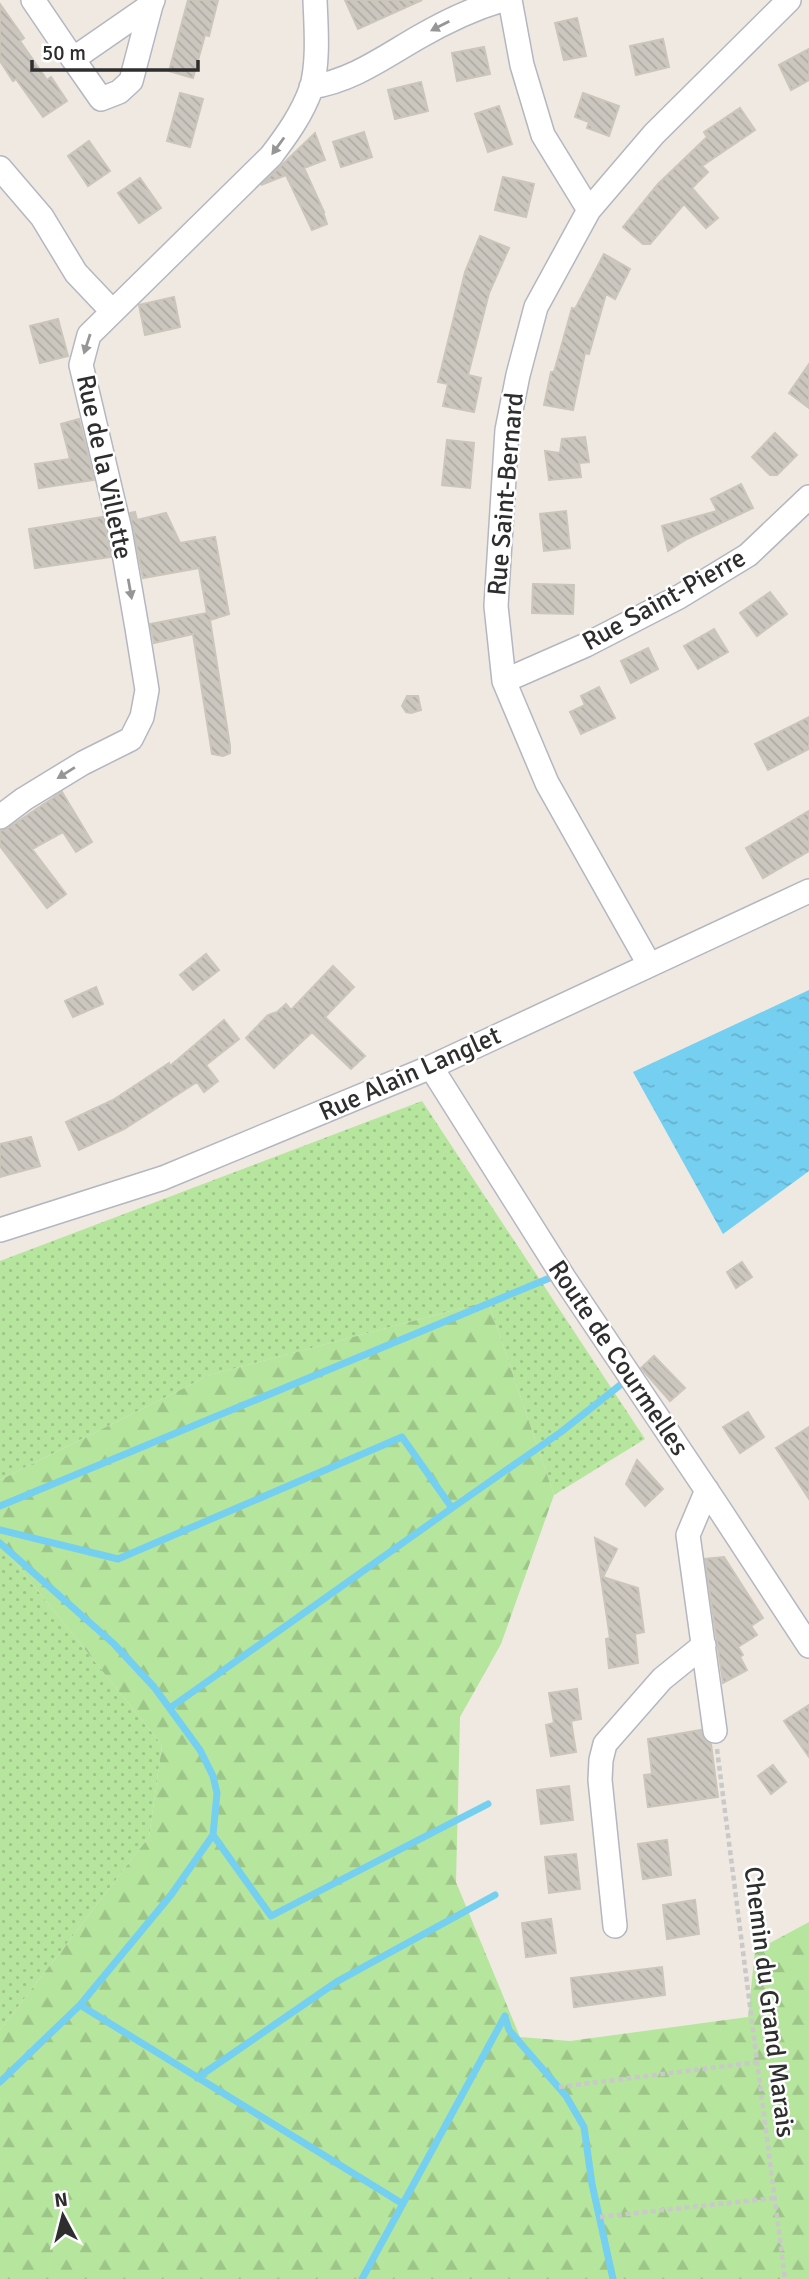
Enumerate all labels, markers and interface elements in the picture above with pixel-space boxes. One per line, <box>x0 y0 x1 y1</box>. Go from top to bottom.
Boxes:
one-way arrow <box>429 20 449 32</box>
scale bar <box>32 28 198 72</box>
text: 50 m <box>42 40 86 66</box>
one-way arrow <box>271 137 285 155</box>
one-way arrow <box>81 334 92 355</box>
street label: Rue de la Villette <box>69 372 139 562</box>
street label: Rue Saint-Bernard <box>481 391 531 597</box>
street label: Rue Saint-Pierre <box>577 542 751 658</box>
one-way arrow <box>125 579 136 601</box>
one-way arrow <box>56 767 75 780</box>
street label: Rue Alain Langlet <box>314 1020 506 1128</box>
street label: Route de Courmelles <box>541 1254 695 1462</box>
street label: Chemin du Grand Marais <box>737 1865 801 2139</box>
north arrow <box>28 2181 98 2251</box>
text: N <box>53 2187 69 2213</box>

